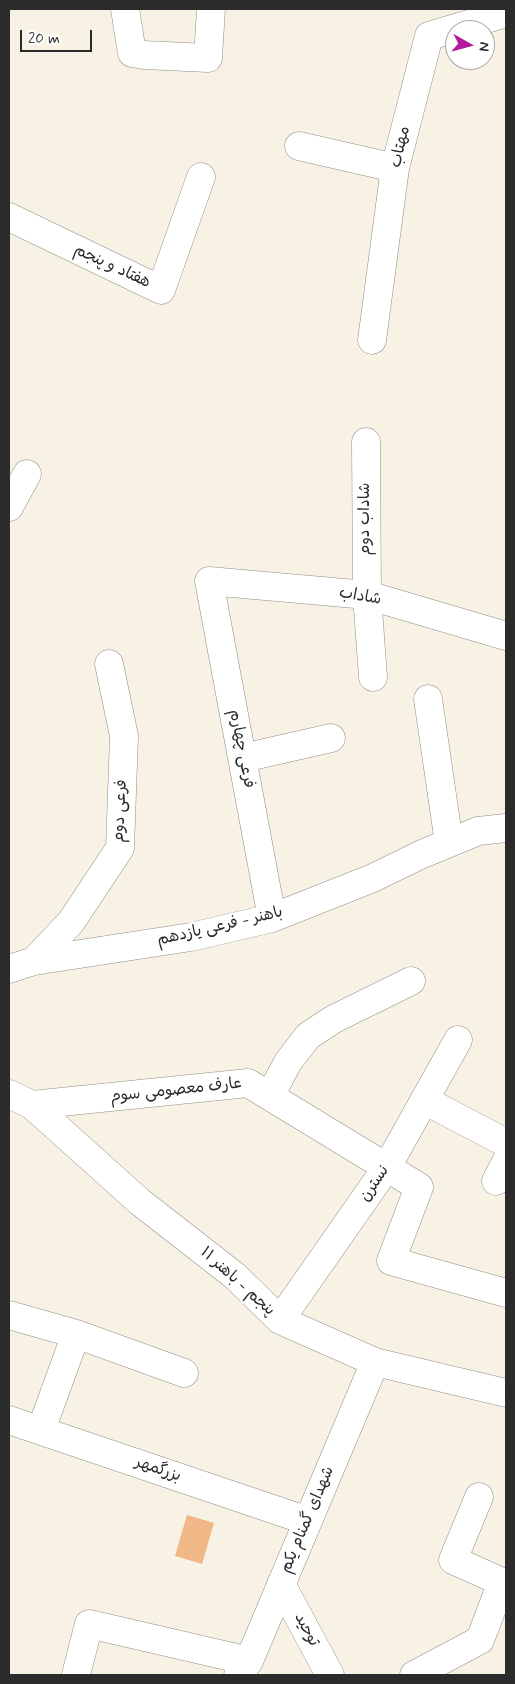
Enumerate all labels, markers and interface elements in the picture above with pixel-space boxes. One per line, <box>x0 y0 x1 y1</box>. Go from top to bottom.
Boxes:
scale bar <box>22 20 95 52</box>
north arrow <box>445 20 495 70</box>
text: 20 m <box>28 29 60 49</box>
text: N <box>474 41 493 52</box>
street label: مهتاب <box>387 124 415 170</box>
street label: هفتاد و پنجم <box>71 241 153 293</box>
street label: شاداب دوم <box>356 483 376 555</box>
street label: شاداب <box>337 584 383 610</box>
street label: فرعی چهارم <box>224 708 258 790</box>
street label: فرعی دوم <box>110 779 132 843</box>
street label: باهنر - فرعی یازدهم <box>155 903 285 951</box>
street label: عارف معصومی سوم <box>109 1075 243 1107</box>
street label: نسترن <box>356 1162 394 1206</box>
street label: پنجم - باهنر ۱۱ <box>196 1243 278 1321</box>
street label: بزرگمهر <box>133 1453 183 1487</box>
street label: شهدای گمنام یکم <box>277 1464 339 1576</box>
street label: توحید <box>289 1610 323 1650</box>

